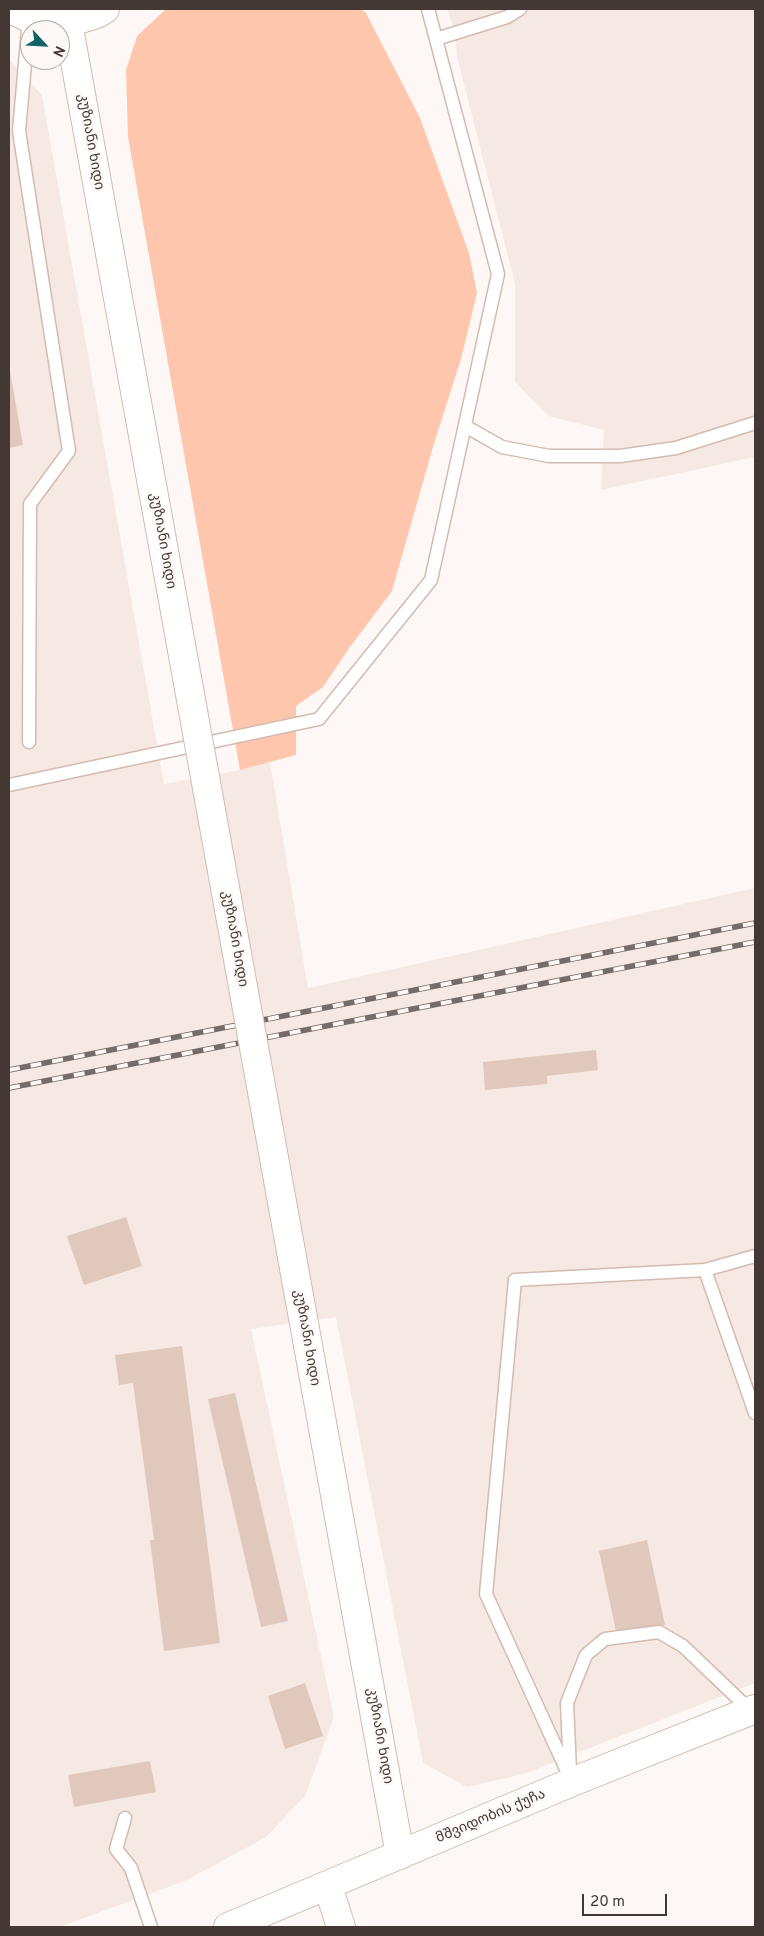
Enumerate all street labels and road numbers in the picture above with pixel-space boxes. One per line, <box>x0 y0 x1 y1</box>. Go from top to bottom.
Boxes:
street label: კუზიანი ხიდი <box>73 93 107 191</box>
street label: კუზიანი ხიდი <box>145 492 179 590</box>
street label: კუზიანი ხიდი <box>217 890 251 988</box>
street label: კუზიანი ხიდი <box>289 1289 323 1387</box>
street label: კუზიანი ხიდი <box>362 1687 396 1785</box>
street label: მშვიდობის ქუჩა <box>434 1786 548 1848</box>

